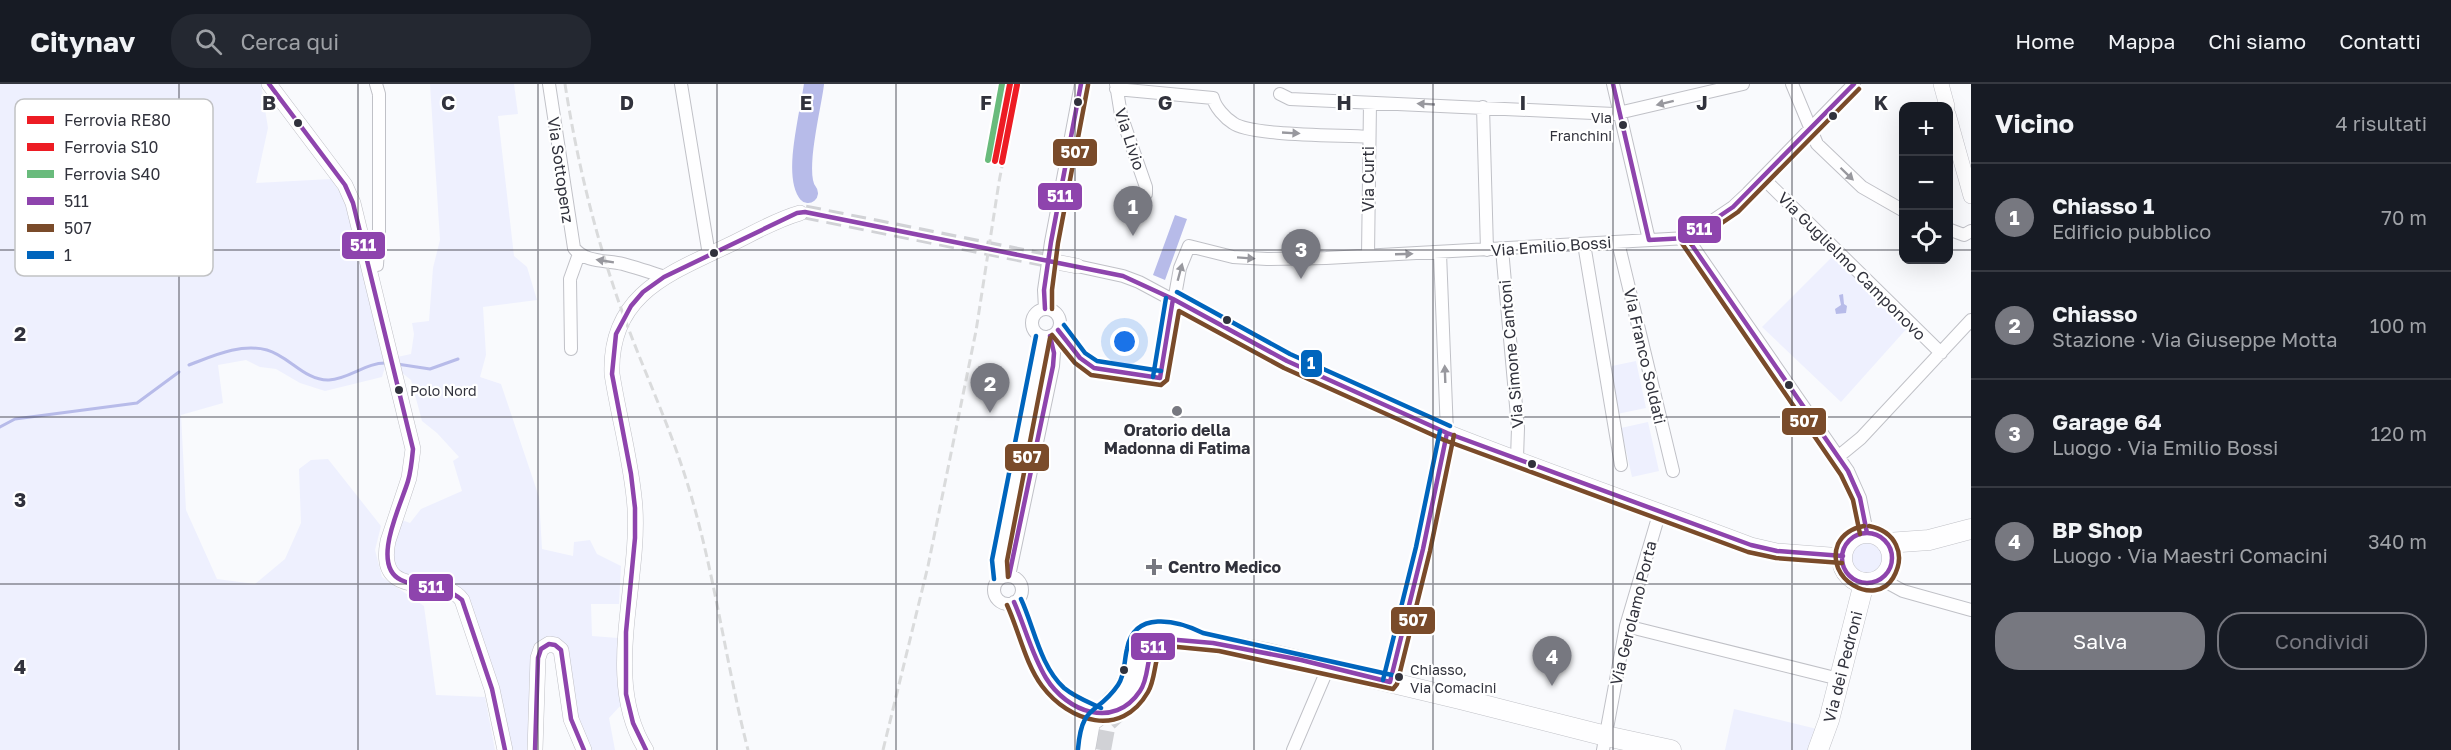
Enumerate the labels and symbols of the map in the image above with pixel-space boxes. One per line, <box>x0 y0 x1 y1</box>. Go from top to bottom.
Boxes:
text: B <box>262 90 276 114</box>
text: C <box>441 90 455 114</box>
text: D <box>620 90 634 114</box>
text: E <box>800 90 812 114</box>
text: F <box>980 90 992 114</box>
text: G <box>1158 90 1172 114</box>
text: H <box>1336 90 1352 114</box>
text: I <box>1520 90 1526 114</box>
text: J <box>1696 90 1708 114</box>
text: K <box>1874 90 1889 114</box>
unlabelled marker <box>1072 96 1084 108</box>
one-way arrow <box>1656 98 1675 108</box>
legend <box>15 99 213 276</box>
one-way arrow <box>1417 99 1436 108</box>
street label: Via Livio <box>1111 105 1149 173</box>
place label: Via Franchini <box>1549 109 1612 144</box>
text: Ferrovia RE80 <box>64 110 171 130</box>
unlabelled marker <box>1827 110 1839 122</box>
street label: Via Sottopenz <box>544 116 578 224</box>
unlabelled marker <box>292 117 304 129</box>
marker: Via Franchini <box>1617 119 1629 131</box>
one-way arrow <box>1282 128 1301 138</box>
text: Ferrovia S10 <box>64 137 158 157</box>
line badge: 507 <box>1052 138 1098 167</box>
text: 507 <box>1061 142 1090 162</box>
street label: Via Curti <box>1358 146 1378 212</box>
text: Ferrovia S40 <box>64 164 160 184</box>
one-way arrow <box>1840 167 1855 181</box>
line badge: 511 <box>1037 182 1083 211</box>
text: 511 <box>1047 186 1073 206</box>
pin: 1 <box>1114 186 1152 236</box>
street label: Via Guglielmo Camponovo <box>1774 188 1930 344</box>
text: 511 <box>64 191 89 211</box>
line badge: 511 <box>1677 215 1722 244</box>
text: 507 <box>64 218 92 238</box>
text: 511 <box>1686 219 1712 239</box>
pin: 3 <box>1282 230 1320 279</box>
line badge: 511 <box>341 231 386 260</box>
street label: Via Emilio Bossi <box>1490 232 1612 260</box>
text: 511 <box>350 235 376 255</box>
text: 1 <box>64 245 72 265</box>
unlabelled marker <box>708 247 720 259</box>
one-way arrow <box>1394 249 1413 259</box>
one-way arrow <box>1237 253 1256 262</box>
one-way arrow <box>595 257 614 266</box>
one-way arrow <box>1176 263 1185 281</box>
street label: Via Simone Cantoni <box>1495 279 1527 429</box>
street label: Via Franco Soldati <box>1620 286 1670 426</box>
unlabelled marker <box>1221 314 1233 326</box>
text: 2 <box>14 321 26 345</box>
your location <box>1110 327 1139 356</box>
line badge: 1 <box>1300 349 1323 378</box>
text: 1 <box>1307 353 1315 373</box>
pin: 2 <box>970 364 1010 413</box>
one-way arrow <box>1440 365 1449 384</box>
unlabelled marker <box>1783 379 1795 391</box>
place label: Polo Nord <box>410 382 477 399</box>
marker: Polo Nord <box>393 384 405 396</box>
marker: Oratorio della Madonna di Fatima <box>1170 404 1184 418</box>
line badge: 507 <box>1781 407 1827 436</box>
text: 507 <box>1790 411 1819 431</box>
place label: Oratorio della Madonna di Fatima <box>1104 420 1250 458</box>
line badge: 507 <box>1004 443 1050 472</box>
text: 507 <box>1013 447 1042 467</box>
unlabelled marker <box>1526 458 1538 470</box>
text: 3 <box>14 487 26 511</box>
street label: Via Gerolamo Porta <box>1605 539 1661 687</box>
place label: Centro Medico <box>1168 557 1282 577</box>
marker: Centro Medico <box>1145 558 1163 576</box>
line badge: 511 <box>408 573 454 602</box>
text: 511 <box>418 577 444 597</box>
line badge: 507 <box>1390 606 1436 635</box>
street label: Via dei Pedroni <box>1819 609 1867 725</box>
text: 507 <box>1399 610 1428 630</box>
line badge: 511 <box>1130 632 1176 661</box>
pin: 4 <box>1532 636 1572 686</box>
text: 511 <box>1140 637 1166 657</box>
text: 4 <box>14 654 26 678</box>
place label: Chiasso, Via Comacini <box>1410 661 1497 696</box>
unlabelled marker <box>1118 664 1130 676</box>
marker: Chiasso, Via Comacini <box>1393 671 1405 683</box>

